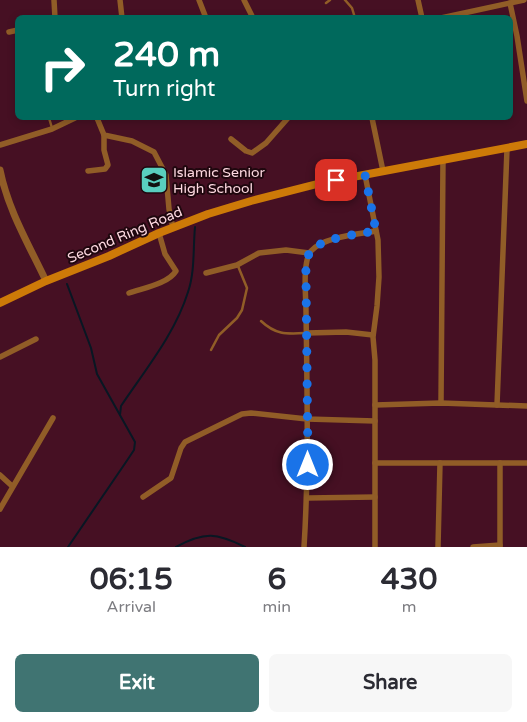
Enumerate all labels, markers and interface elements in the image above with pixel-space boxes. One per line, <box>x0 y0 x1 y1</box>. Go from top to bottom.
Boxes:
text: 240 m <box>113 34 220 76</box>
icon: right <box>30 35 95 100</box>
text: Turn right <box>113 76 215 102</box>
pin <box>315 159 357 201</box>
place label: Islamic Senior High School <box>173 164 265 197</box>
school or university icon: Islamic Senior High School <box>139 165 169 195</box>
icon: arrive <box>322 166 350 194</box>
street label: Second Ring Road <box>65 203 185 267</box>
position arrow <box>281 438 333 490</box>
text: 06:15 <box>90 561 173 598</box>
text: 6 <box>267 561 286 598</box>
text: 430 <box>381 561 437 598</box>
text: Arrival <box>107 597 156 617</box>
text: min <box>263 597 291 617</box>
text: m <box>402 597 416 617</box>
button: Exit <box>15 654 259 712</box>
button: Share <box>269 654 512 712</box>

